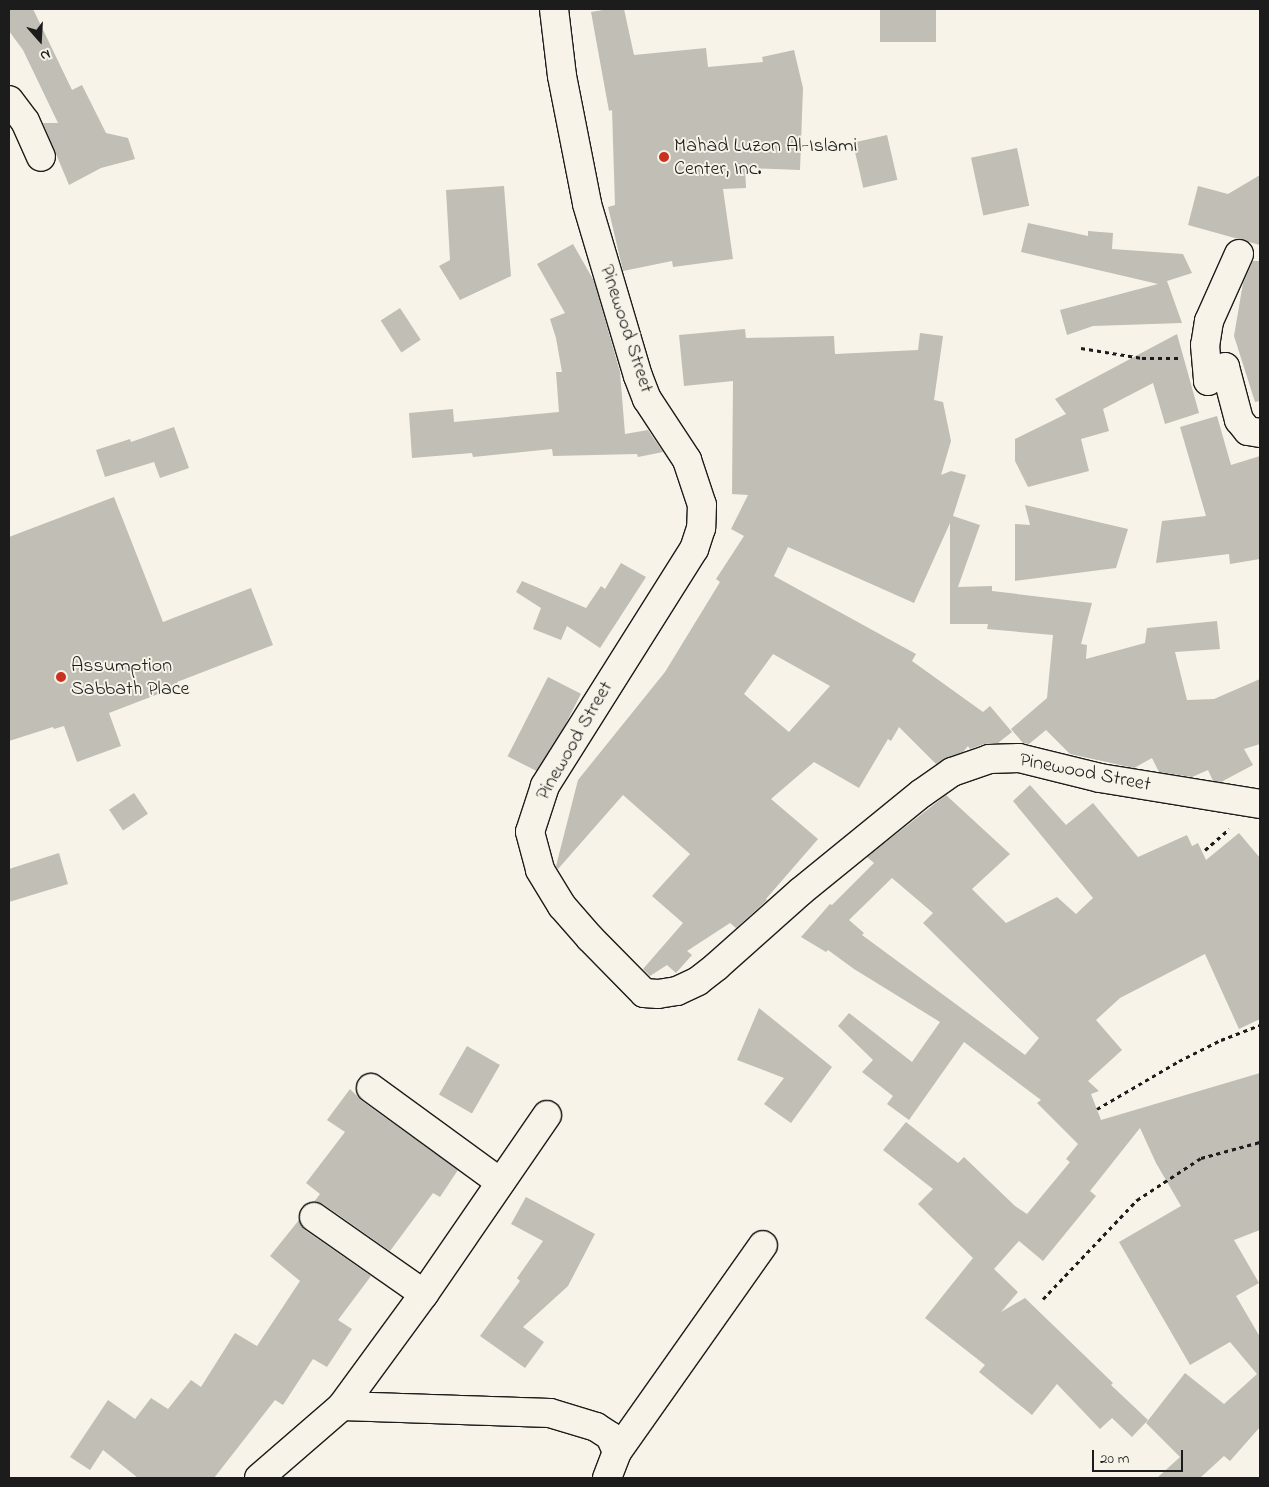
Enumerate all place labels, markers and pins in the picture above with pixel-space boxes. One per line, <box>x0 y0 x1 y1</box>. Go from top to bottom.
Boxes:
place label: Mahad Luzon Al-Islami Center, Inc. <box>674 134 857 181</box>
marker: Mahad Luzon Al-Islami Center, Inc. <box>658 151 670 163</box>
place label: Assumption Sabbath Place <box>71 654 190 701</box>
marker: Assumption Sabbath Place <box>55 671 67 683</box>

